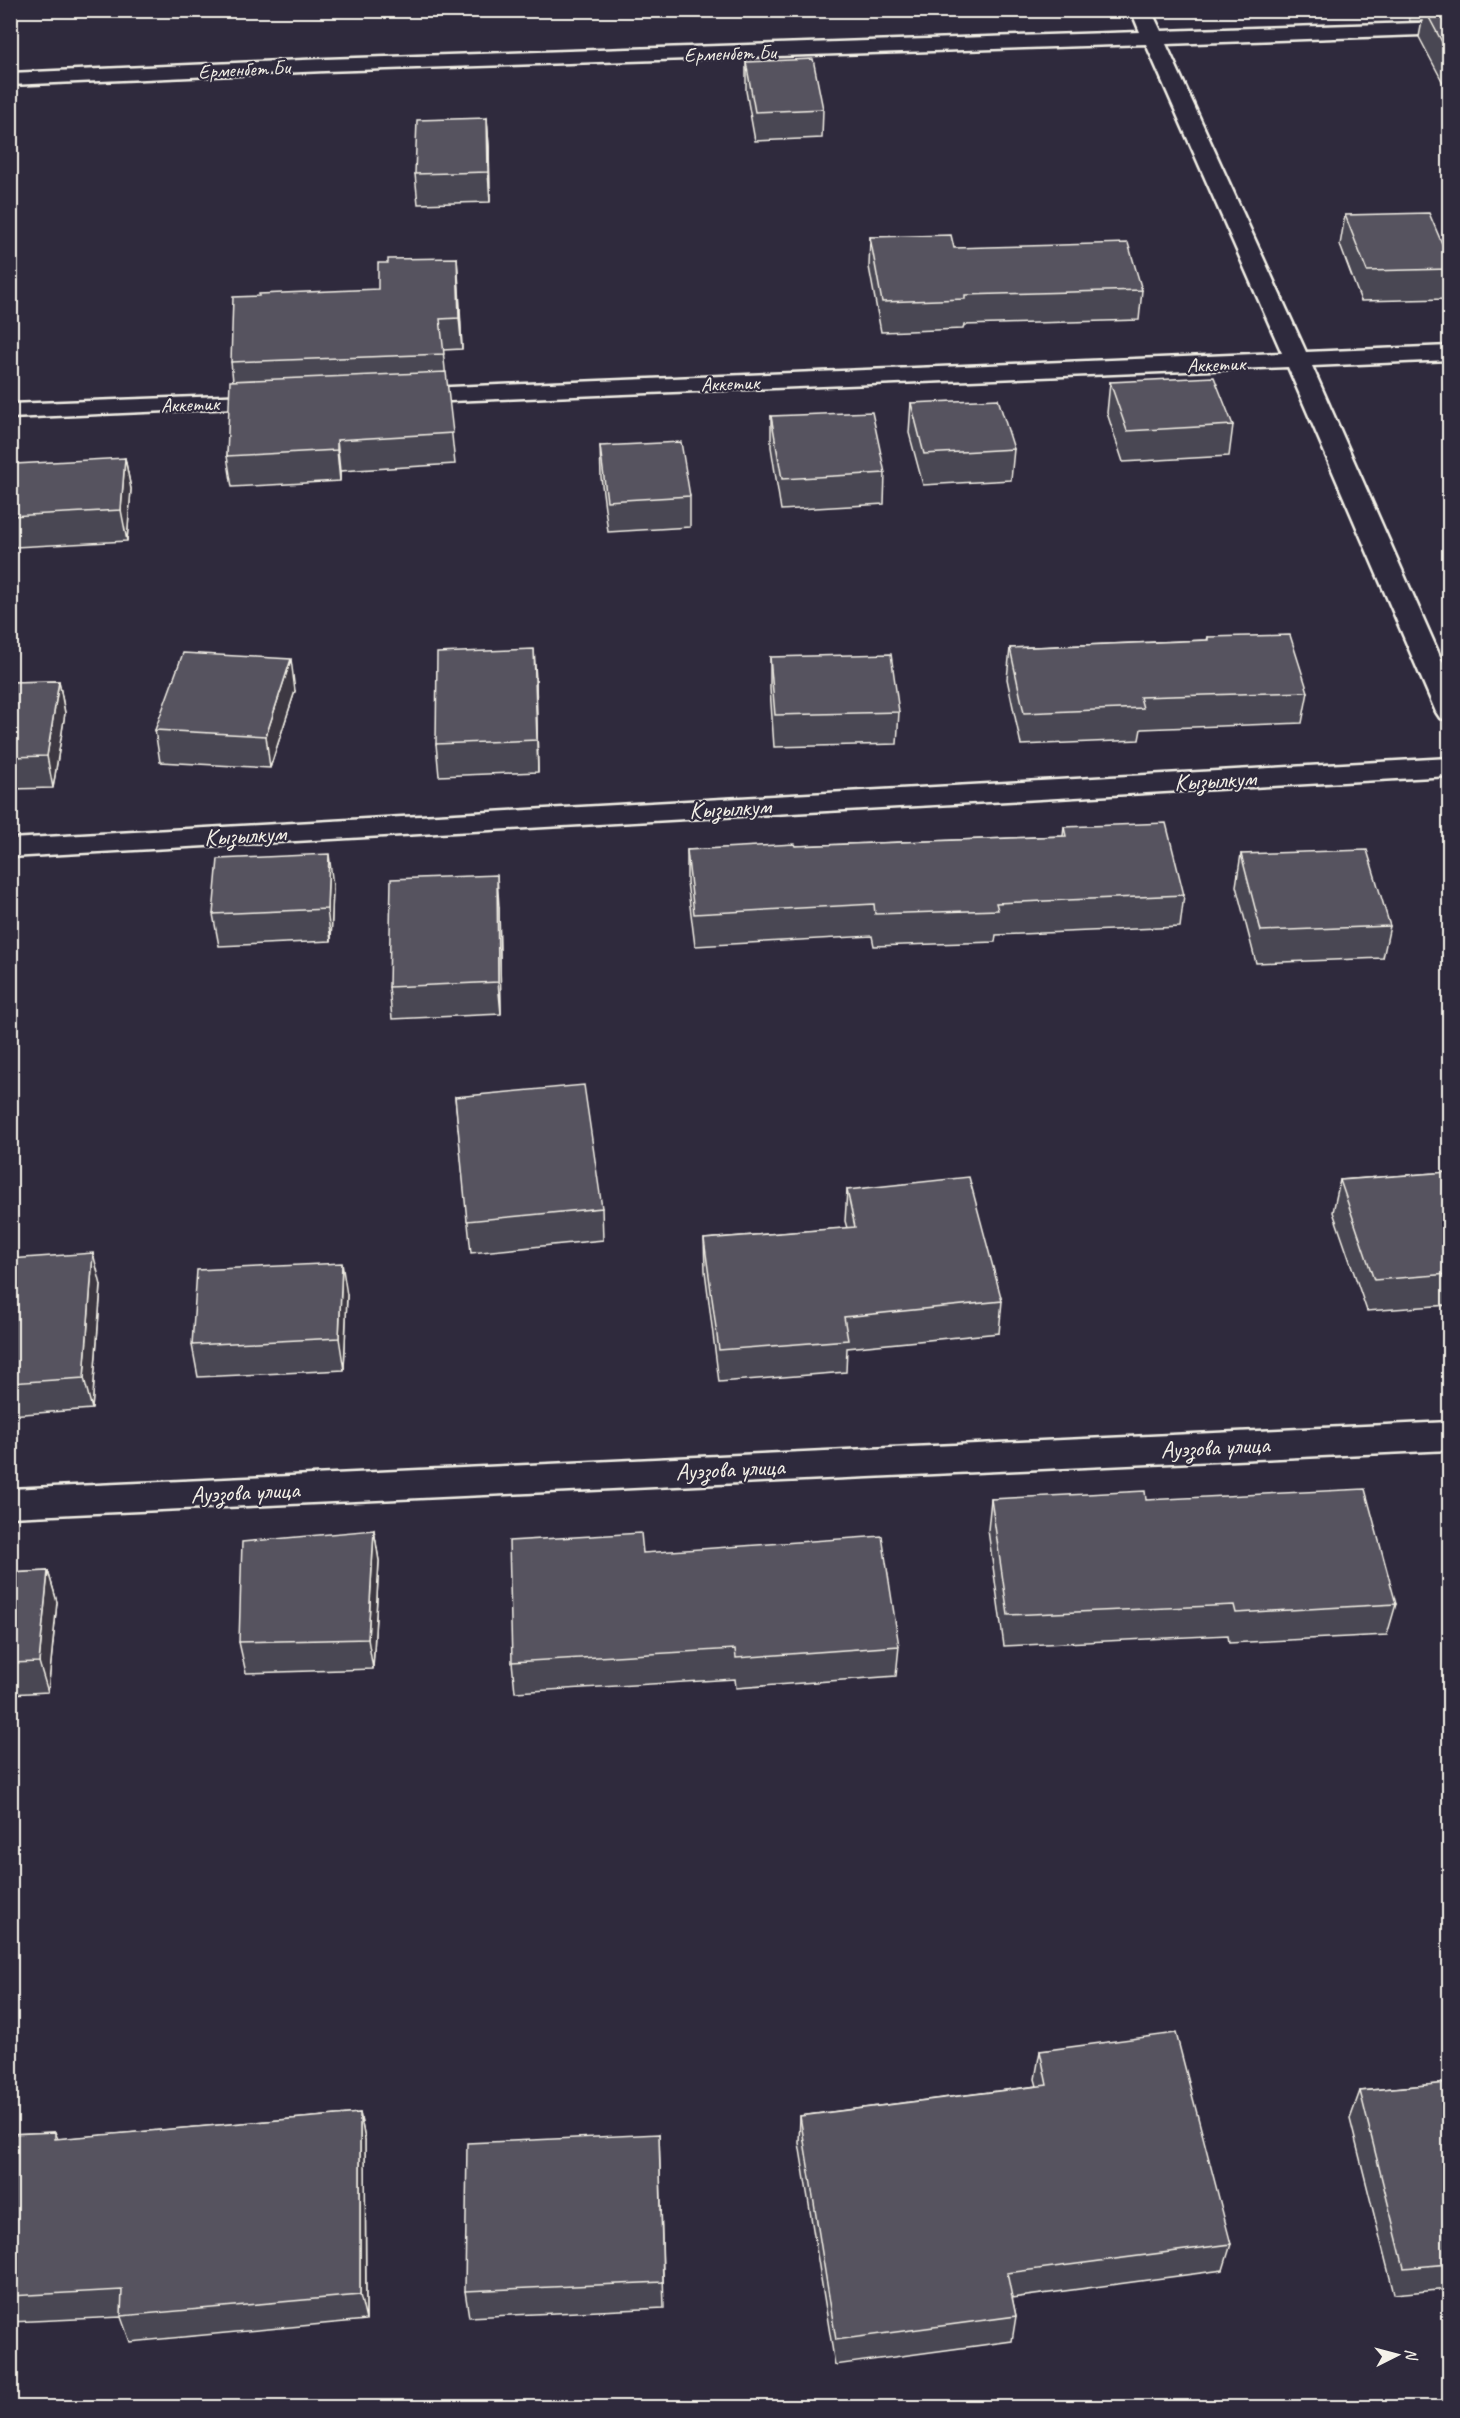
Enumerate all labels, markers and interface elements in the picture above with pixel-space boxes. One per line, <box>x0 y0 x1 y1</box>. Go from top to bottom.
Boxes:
street label: Ерменбет Би <box>684 39 778 68</box>
street label: Ерменбет Би <box>197 55 292 84</box>
street label: Аккетик <box>1186 351 1247 378</box>
street label: Аккетик <box>700 370 761 397</box>
street label: Аккетик <box>160 391 221 418</box>
street label: Кызылкум <box>1173 763 1258 798</box>
street label: Кызылкум <box>688 791 773 826</box>
street label: Кызылкум <box>203 818 288 853</box>
street label: Ауэзова улица <box>1160 1429 1272 1466</box>
street label: Ауэзова улица <box>675 1451 787 1488</box>
street label: Ауэзова улица <box>190 1474 302 1511</box>
north arrow <box>1367 2325 1427 2385</box>
text: N <box>1400 2348 1422 2363</box>

